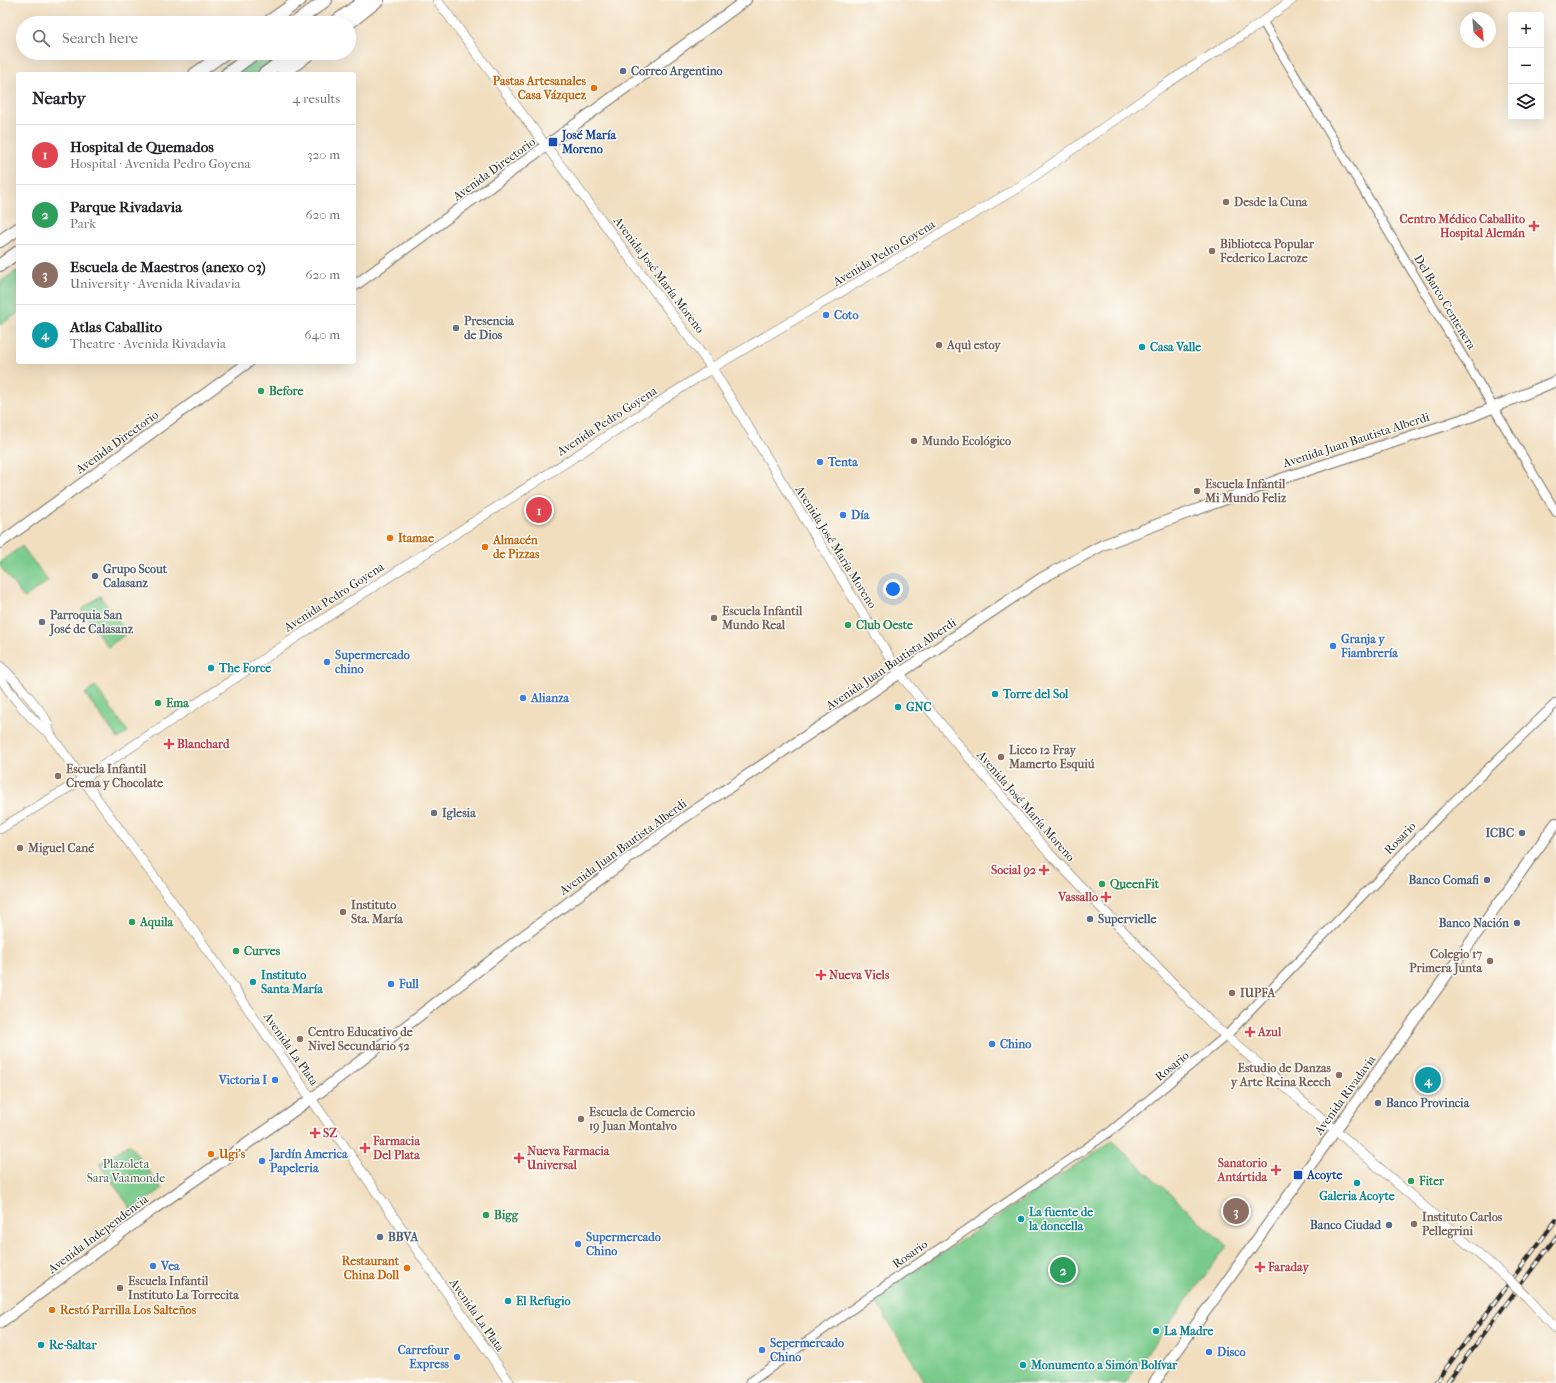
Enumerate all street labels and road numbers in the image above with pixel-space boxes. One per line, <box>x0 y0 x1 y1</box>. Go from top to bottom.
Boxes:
street label: Avenida Directorio <box>449 134 538 204</box>
street label: Avenida José María Moreno <box>610 213 707 336</box>
street label: Avenida Pedro Goyena <box>830 217 938 289</box>
street label: Del Barco Centenera <box>1411 252 1479 352</box>
street label: Avenida Pedro Goyena <box>554 383 660 459</box>
street label: Avenida Directorio <box>72 407 161 477</box>
street label: Avenida Juan Bautista Alberdi <box>1280 409 1432 471</box>
street label: Avenida José María Moreno <box>792 482 879 611</box>
street label: Avenida Pedro Goyena <box>281 559 387 635</box>
street label: Avenida Juan Bautista Alberdi <box>823 615 959 713</box>
street label: Avenida José María Moreno <box>974 747 1078 864</box>
street label: Avenida Juan Bautista Alberdi <box>556 796 690 898</box>
street label: Rosario <box>1381 819 1419 857</box>
street label: Avenida La Plata <box>260 1009 322 1088</box>
street label: Rosario <box>1152 1048 1192 1084</box>
street label: Avenida Rivadavia <box>1311 1052 1379 1138</box>
street label: Avenida Independencia <box>44 1192 151 1277</box>
street label: Rosario <box>890 1237 930 1271</box>
street label: Avenida La Plata <box>446 1275 508 1354</box>

